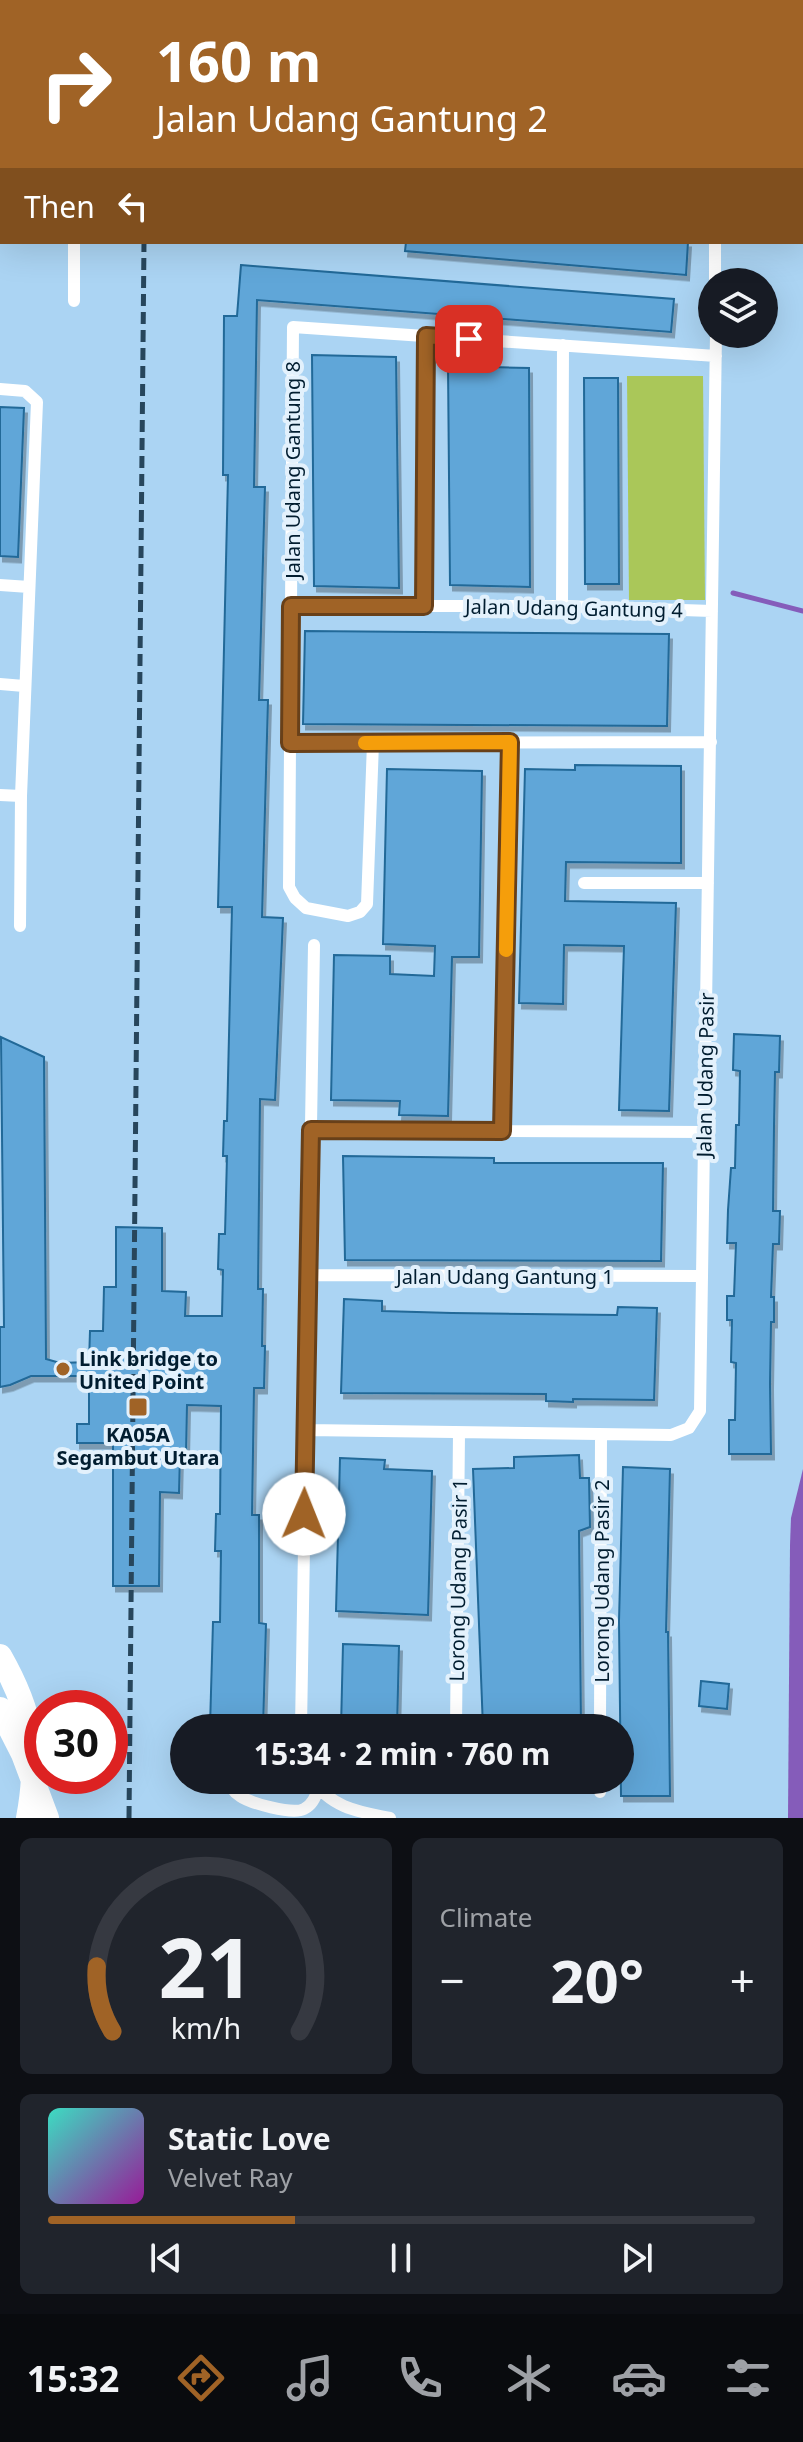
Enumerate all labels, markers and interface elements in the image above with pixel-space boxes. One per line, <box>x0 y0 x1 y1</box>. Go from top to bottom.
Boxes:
text: 160 m <box>156 22 321 98</box>
icon: right <box>24 32 128 136</box>
text: Jalan Udang Gantung 2 <box>156 94 548 143</box>
icon: left <box>111 184 155 228</box>
text: Then <box>24 186 95 227</box>
map controls <box>698 268 778 348</box>
button: layers <box>698 268 778 348</box>
pin <box>435 305 503 373</box>
icon: arrive <box>447 317 491 361</box>
street label: Jalan Udang Gantung 8 <box>279 361 306 581</box>
street label: Jalan Udang Gantung 4 <box>463 593 684 623</box>
street label: Jalan Udang Pasir <box>690 992 720 1160</box>
street label: Jalan Udang Gantung 1 <box>394 1263 614 1290</box>
place label: Link bridge to United Point <box>79 1345 218 1395</box>
marker: Link bridge to United Point <box>54 1360 72 1378</box>
marker: KA05A Segambut Utara <box>127 1396 149 1418</box>
place label: KA05A Segambut Utara <box>57 1421 219 1471</box>
position arrow <box>262 1472 346 1556</box>
street label: Lorong Udang Pasir 1 <box>443 1478 473 1682</box>
street label: Lorong Udang Pasir 2 <box>588 1479 615 1683</box>
speed limit sign: 30 <box>24 1690 128 1794</box>
text: 15:34 · 2 min · 760 m <box>254 1733 550 1774</box>
text: Climate <box>440 1899 532 1935</box>
text: 21 <box>158 1909 253 2022</box>
text: 20° <box>550 1939 644 2021</box>
text: − <box>440 1950 465 2010</box>
text: + <box>730 1950 755 2010</box>
text: km/h <box>171 2008 241 2047</box>
text: Static Love <box>168 2118 331 2159</box>
text: Velvet Ray <box>168 2159 293 2195</box>
icon: previous <box>144 2236 188 2280</box>
icon: pause <box>379 2236 423 2280</box>
icon: next <box>615 2236 659 2280</box>
icon: directions <box>173 2350 229 2406</box>
icon: music <box>282 2350 338 2406</box>
icon: phone <box>392 2350 448 2406</box>
icon: climate <box>501 2350 557 2406</box>
icon: car <box>611 2350 667 2406</box>
icon: filters <box>720 2350 776 2406</box>
text: 15:32 <box>27 2354 119 2403</box>

